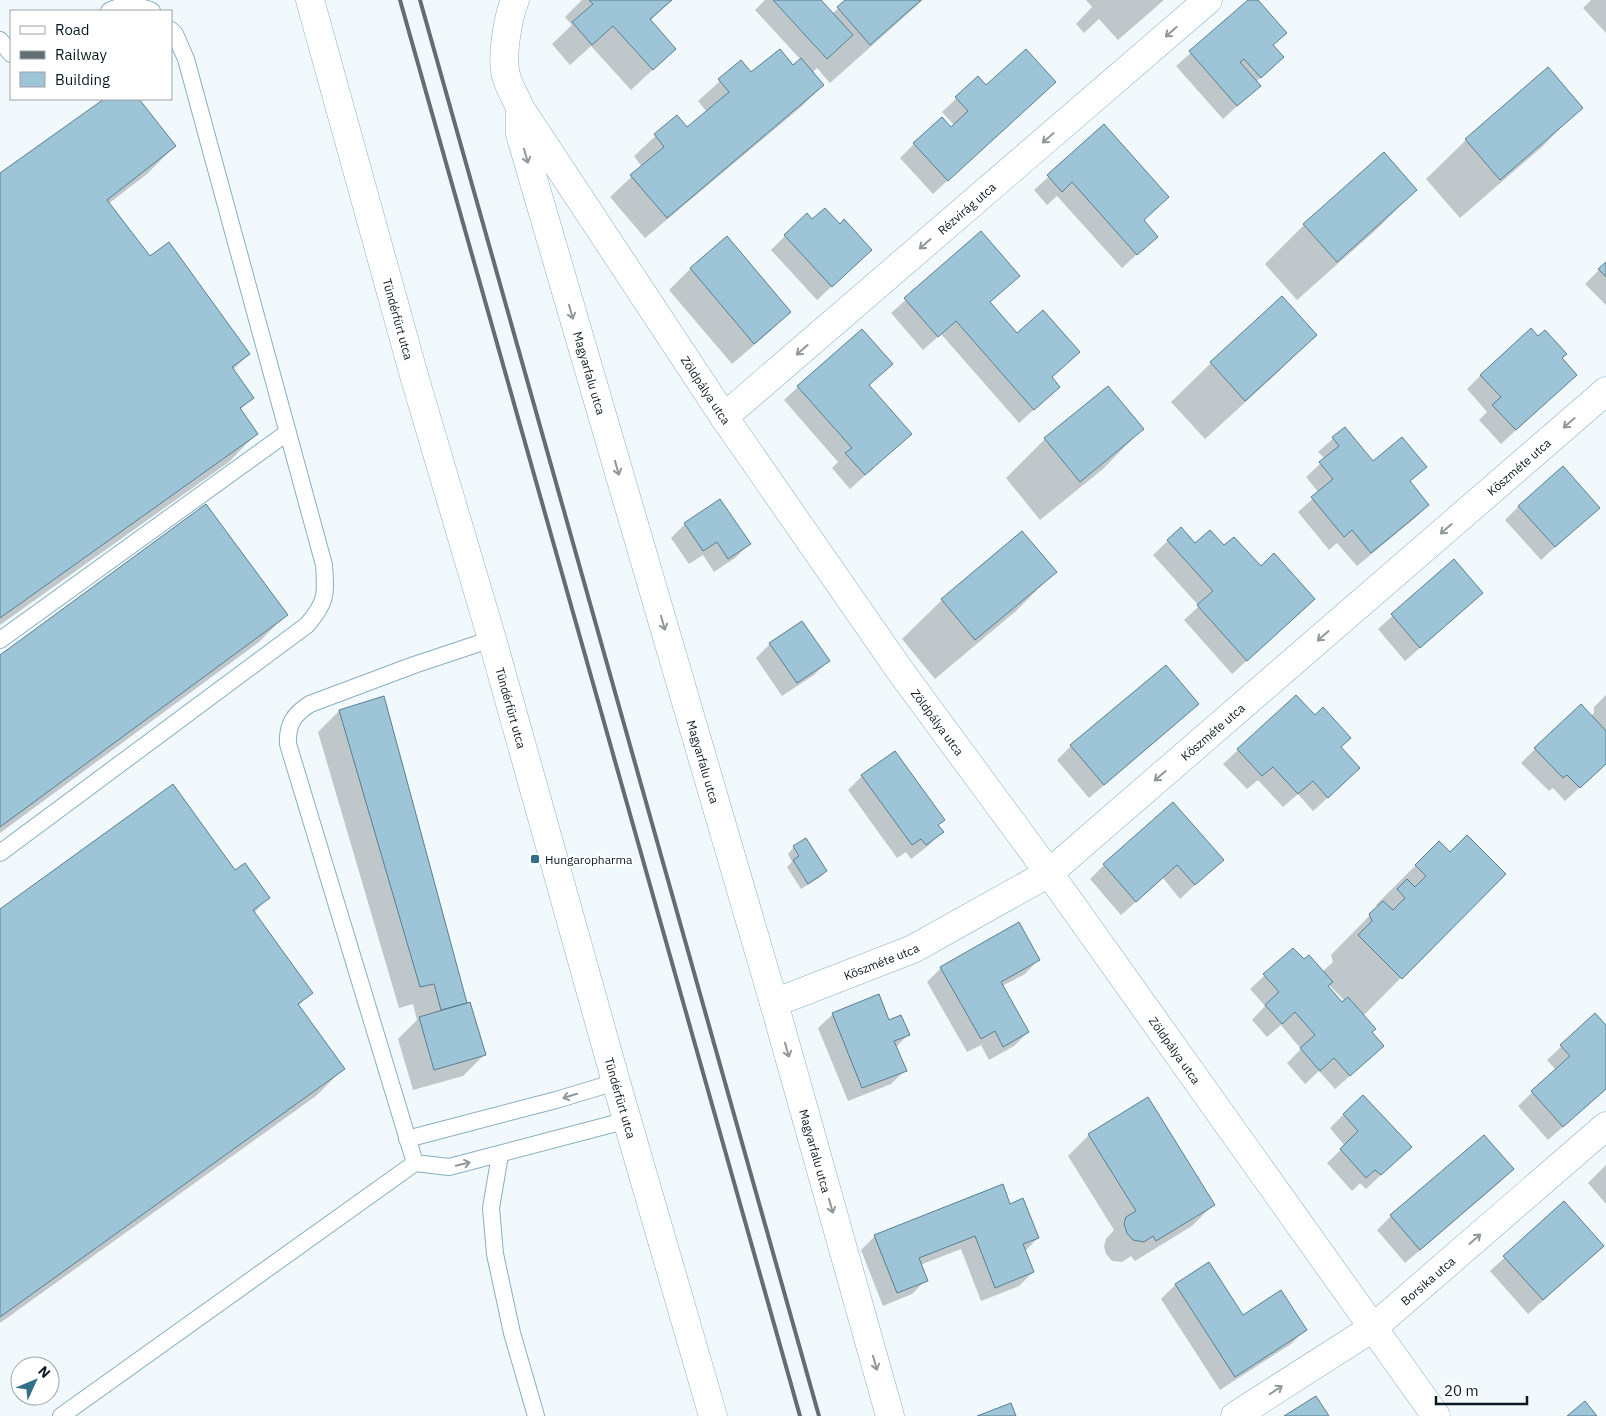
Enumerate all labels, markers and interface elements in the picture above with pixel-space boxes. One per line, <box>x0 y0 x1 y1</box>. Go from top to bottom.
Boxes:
legend <box>10 10 172 100</box>
text: Road <box>55 20 90 39</box>
one-way arrow <box>1165 26 1178 37</box>
text: Railway <box>55 45 108 64</box>
text: Building <box>55 70 110 89</box>
one-way arrow <box>1042 132 1055 143</box>
one-way arrow <box>521 147 531 163</box>
street label: Rézvirág utca <box>934 179 999 237</box>
one-way arrow <box>918 238 931 250</box>
street label: Tündérfürt utca <box>380 277 417 362</box>
one-way arrow <box>567 303 577 319</box>
street label: Magyarfalu utca <box>571 330 609 417</box>
one-way arrow <box>795 344 808 356</box>
street label: Zöldpálya utca <box>678 353 734 427</box>
one-way arrow <box>1563 417 1576 428</box>
street label: Köszméte utca <box>1484 435 1554 498</box>
one-way arrow <box>613 459 623 475</box>
one-way arrow <box>1440 524 1453 535</box>
one-way arrow <box>658 615 668 631</box>
one-way arrow <box>1317 630 1330 641</box>
street label: Tündérfürt utca <box>493 666 530 751</box>
street label: Zöldpálya utca <box>908 686 968 759</box>
street label: Köszméte utca <box>1177 700 1248 763</box>
street label: Magyarfalu utca <box>684 718 723 806</box>
one-way arrow <box>1154 771 1167 782</box>
place label: Hungaropharma <box>545 852 633 867</box>
marker: Hungaropharma <box>529 853 541 865</box>
street label: Köszméte utca <box>841 939 922 983</box>
street label: Zöldpálya utca <box>1146 1014 1205 1087</box>
one-way arrow <box>783 1042 793 1058</box>
street label: Tündérfürt utca <box>602 1056 640 1141</box>
one-way arrow <box>562 1091 578 1101</box>
street label: Magyarfalu utca <box>797 1107 835 1195</box>
one-way arrow <box>454 1158 470 1168</box>
one-way arrow <box>827 1198 837 1214</box>
one-way arrow <box>1468 1234 1481 1245</box>
street label: Borsika utca <box>1397 1253 1458 1308</box>
one-way arrow <box>871 1354 880 1370</box>
north arrow <box>10 1356 60 1406</box>
text: N <box>34 1362 54 1382</box>
scale bar <box>1436 1374 1527 1406</box>
text: 20 m <box>1444 1381 1479 1400</box>
one-way arrow <box>1269 1384 1283 1395</box>

